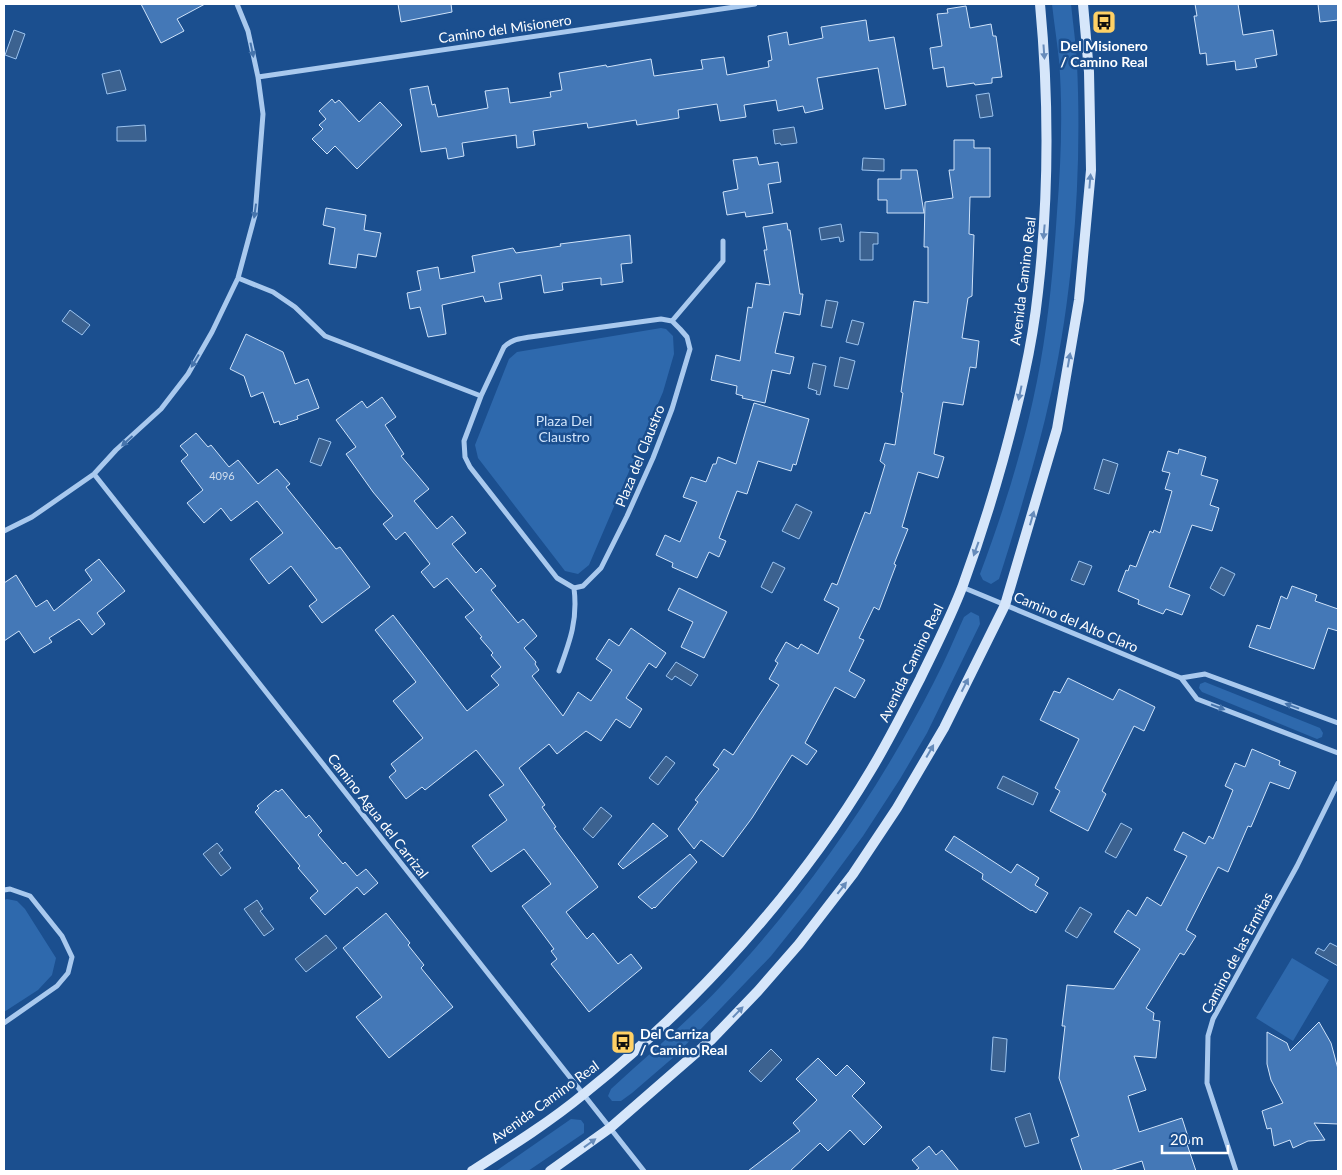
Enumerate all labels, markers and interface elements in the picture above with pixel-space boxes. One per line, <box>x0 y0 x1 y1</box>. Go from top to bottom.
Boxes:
bus stop icon: Del Misionero / Camino Real <box>1091 9 1117 35</box>
street label: Camino del Misionero <box>437 11 573 46</box>
place label: Del Misionero / Camino Real <box>1060 37 1148 70</box>
one-way arrow <box>248 42 256 57</box>
one-way arrow <box>1041 45 1049 61</box>
one-way arrow <box>1086 173 1094 189</box>
one-way arrow <box>251 203 259 219</box>
street label: Avenida Camino Real <box>1006 216 1039 346</box>
one-way arrow <box>1039 224 1047 240</box>
one-way arrow <box>1065 352 1073 368</box>
one-way arrow <box>191 353 199 368</box>
one-way arrow <box>1016 385 1024 400</box>
street label: Plaza del Claustro <box>611 402 668 509</box>
park label: Plaza Del Claustro <box>536 412 592 445</box>
one-way arrow <box>121 435 133 447</box>
house number: 4096 <box>209 469 235 482</box>
one-way arrow <box>1028 510 1036 525</box>
one-way arrow <box>971 542 979 557</box>
street label: Camino del Alto Claro <box>1011 588 1141 656</box>
street label: Avenida Camino Real <box>875 601 947 725</box>
one-way arrow <box>961 677 970 692</box>
one-way arrow <box>1285 702 1300 709</box>
one-way arrow <box>1211 704 1226 711</box>
one-way arrow <box>926 744 934 759</box>
street label: Camino Agua del Carrizal <box>324 750 432 881</box>
one-way arrow <box>837 881 847 895</box>
street label: Camino de las Ermitas <box>1197 889 1276 1016</box>
one-way arrow <box>732 1006 744 1018</box>
place label: Del Carriza / Camino Real <box>640 1025 728 1058</box>
bus stop icon: Del Carriza / Camino Real <box>610 1029 636 1055</box>
street label: Avenida Camino Real <box>487 1057 602 1146</box>
scale bar <box>1162 1122 1228 1154</box>
text: 20 m <box>1170 1130 1204 1148</box>
one-way arrow <box>583 1137 596 1148</box>

